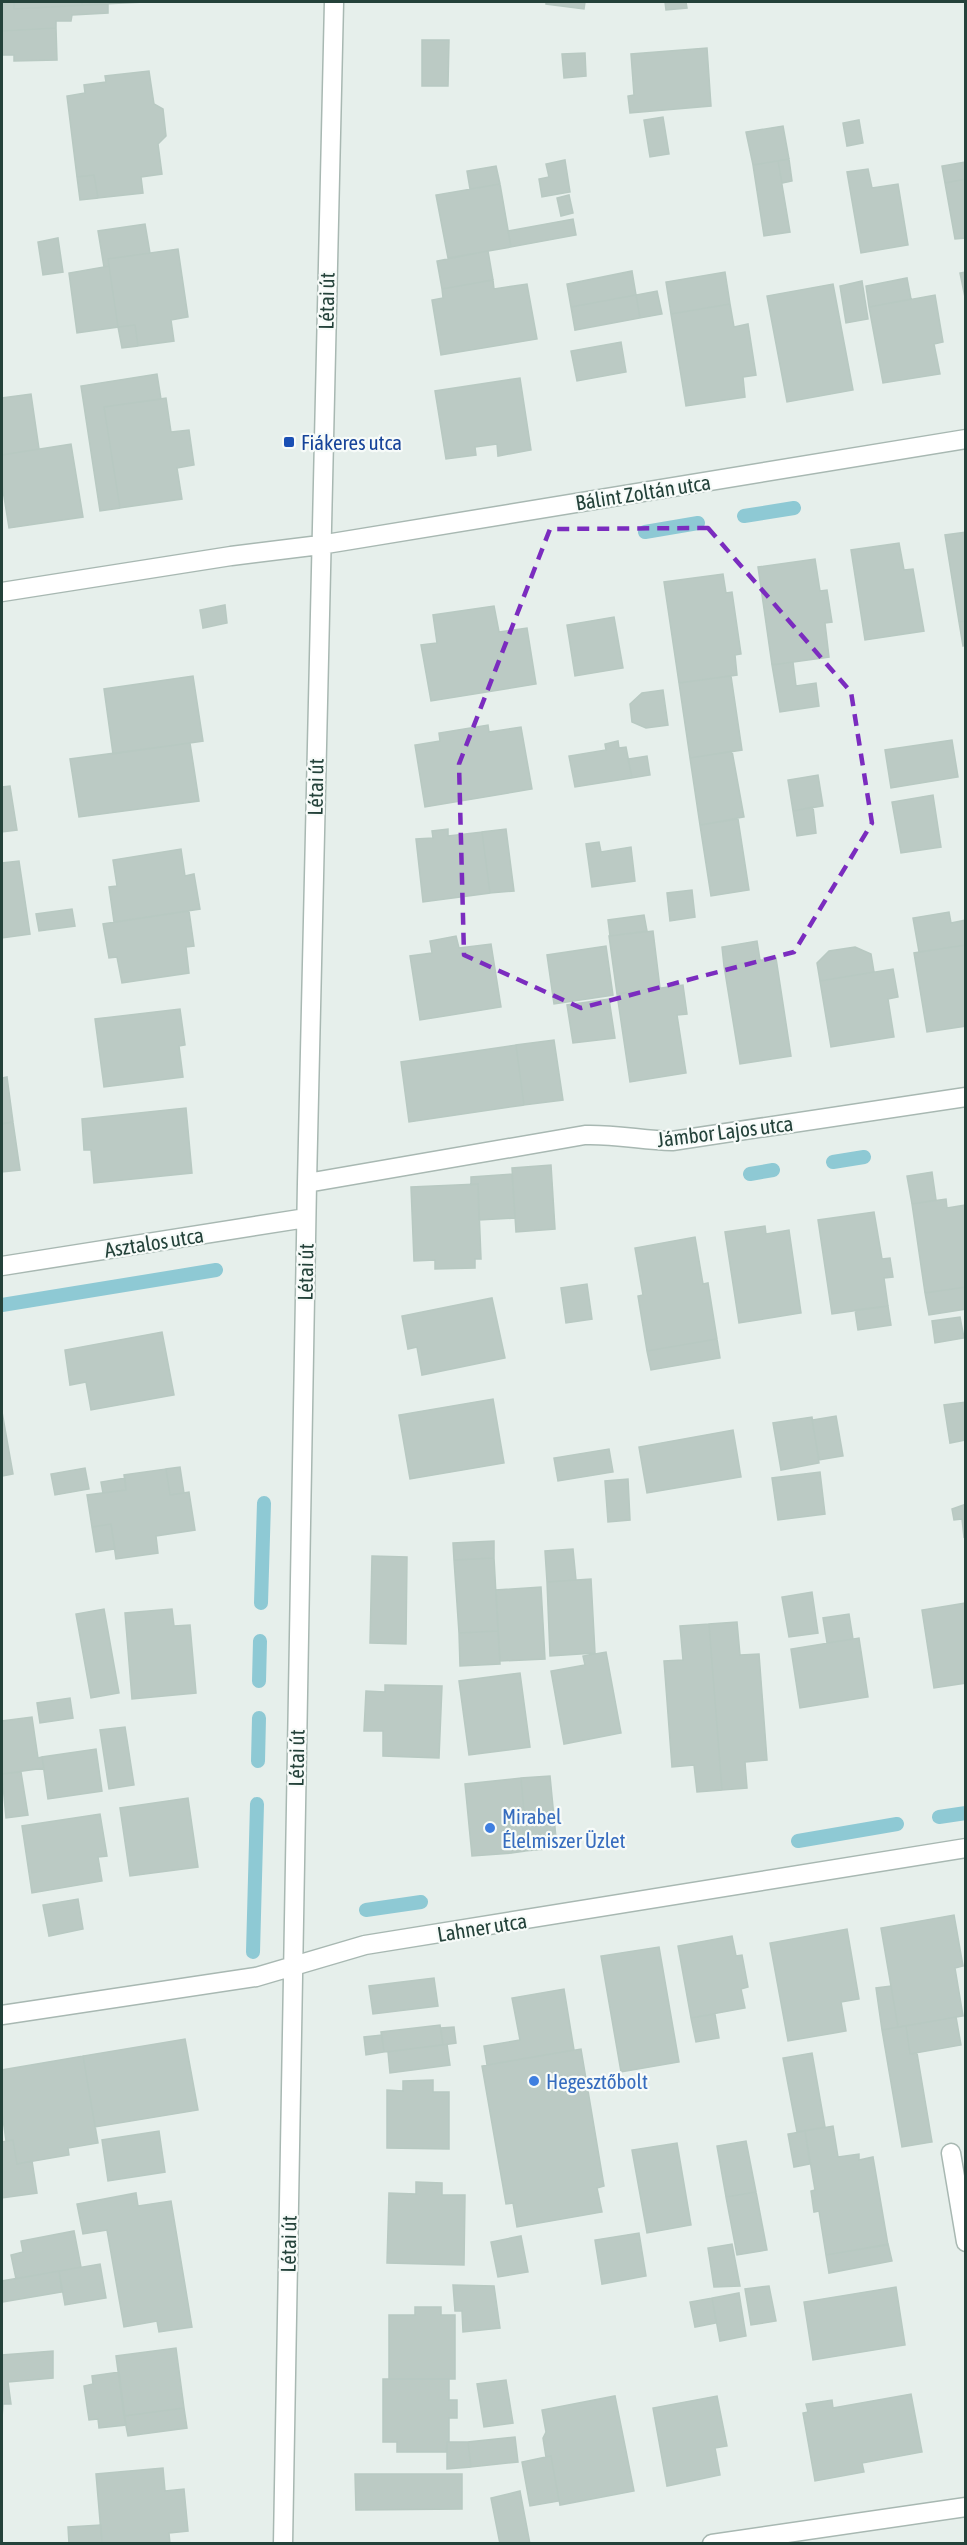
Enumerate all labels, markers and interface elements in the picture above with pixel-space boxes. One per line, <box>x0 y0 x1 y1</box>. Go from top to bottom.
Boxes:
street label: Létai út <box>314 272 338 330</box>
place label: Fiákeres utca <box>301 430 402 454</box>
marker: Fiákeres utca <box>282 435 296 449</box>
street label: Bálint Zoltán utca <box>574 469 712 515</box>
street label: Létai út <box>303 758 327 816</box>
street label: Jámbor Lajos utca <box>656 1111 794 1151</box>
street label: Asztalos utca <box>103 1222 205 1262</box>
street label: Létai út <box>293 1243 317 1301</box>
street label: Létai út <box>284 1729 308 1787</box>
place label: Mirabel Élelmiszer Üzlet <box>502 1804 626 1852</box>
marker: Mirabel Élelmiszer Üzlet <box>483 1821 497 1835</box>
street label: Lahner utca <box>435 1908 529 1946</box>
place label: Hegesztőbolt <box>546 2069 648 2093</box>
marker: Hegesztőbolt <box>527 2074 541 2088</box>
street label: Létai út <box>276 2215 300 2273</box>

